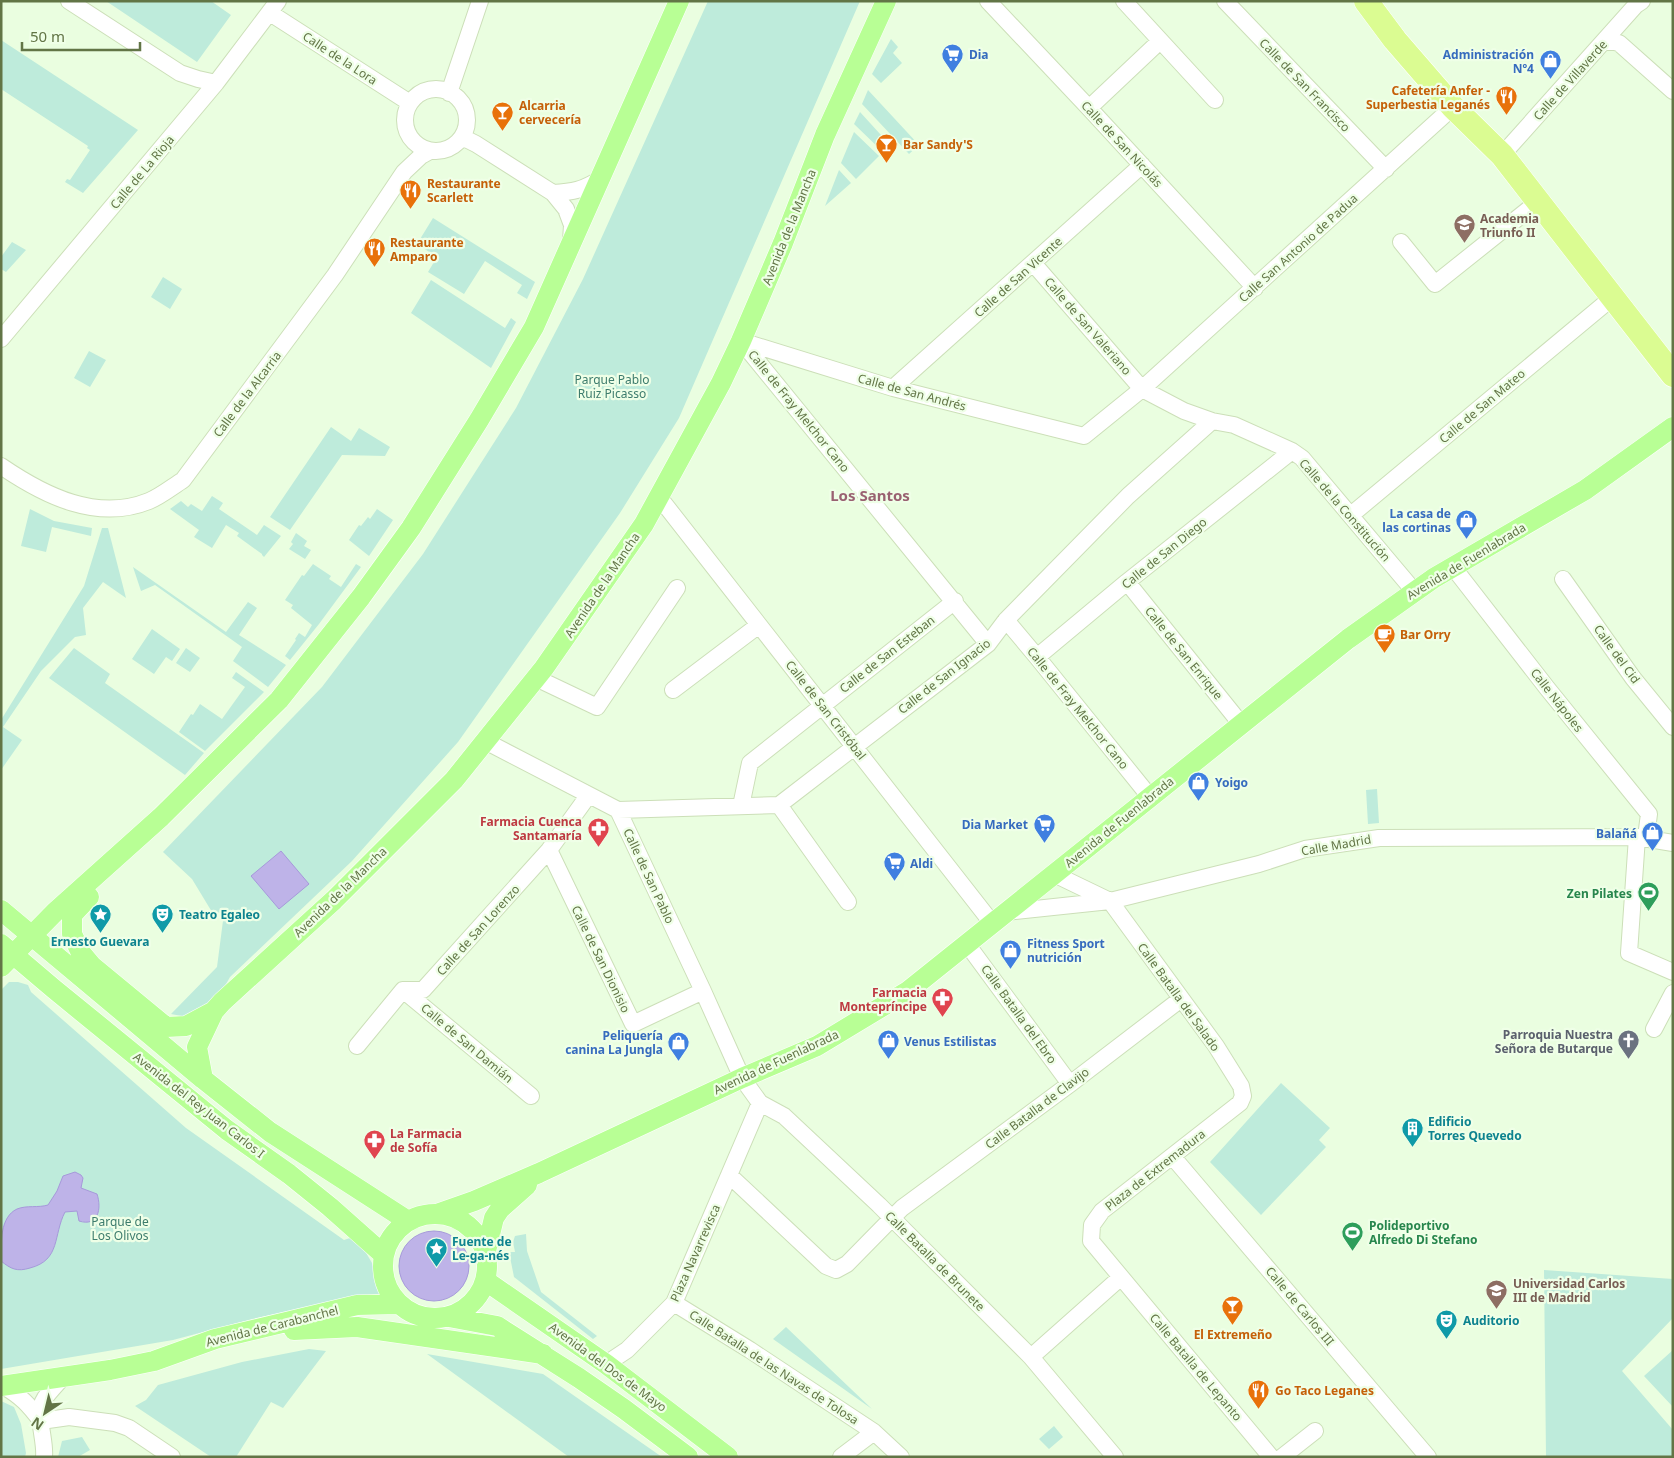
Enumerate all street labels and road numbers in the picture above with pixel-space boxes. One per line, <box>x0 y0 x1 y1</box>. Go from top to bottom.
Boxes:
street label: Calle de la Lora <box>299 28 381 88</box>
street label: Calle de San Francisco <box>1256 34 1354 136</box>
street label: Calle de Villaverde <box>1529 36 1611 124</box>
street label: Calle de San Nicolás <box>1077 97 1167 191</box>
street label: Calle de La Rioja <box>106 132 178 212</box>
street label: Avenida de la Mancha <box>758 167 820 287</box>
street label: Calle San Antonio de Padua <box>1235 190 1361 306</box>
street label: Calle de San Vicente <box>970 233 1066 321</box>
street label: Calle de San Valeriano <box>1041 273 1135 379</box>
street label: Calle de Fray Melchor Cano <box>744 346 854 476</box>
street label: Calle de la Alcarria <box>209 348 285 440</box>
street label: Calle de San Mateo <box>1435 365 1529 447</box>
street label: Calle de San Andrés <box>856 369 968 415</box>
street label: Calle de la Constitución <box>1296 455 1394 565</box>
street label: Calle de San Diego <box>1118 513 1210 593</box>
street label: Avenida de Fuenlabrada <box>1403 519 1529 603</box>
street label: Avenida de la Mancha <box>560 529 644 641</box>
street label: Calle de San Enrique <box>1141 603 1227 703</box>
street label: Calle de San Esteban <box>836 611 938 697</box>
street label: Calle del Cid <box>1590 621 1644 687</box>
street label: Calle de San Ignacio <box>894 634 994 718</box>
street label: Calle de Fray Melchor Cano <box>1023 643 1133 773</box>
street label: Calle de San Cristóbal <box>782 657 870 763</box>
street label: Calle Nápoles <box>1527 665 1587 736</box>
street label: Avenida de Fuenlabrada <box>1061 773 1177 871</box>
street label: Calle de San Pablo <box>619 826 679 926</box>
street label: Calle Madrid <box>1300 830 1372 860</box>
street label: Avenida de la Mancha <box>290 843 390 941</box>
street label: Calle de San Lorenzo <box>433 881 523 979</box>
street label: Calle de San Dionisio <box>568 903 634 1015</box>
street label: Calle Batalla del Salado <box>1134 939 1224 1055</box>
street label: Calle Batalla del Ebro <box>977 961 1061 1067</box>
street label: Calle de San Damián <box>417 999 517 1087</box>
street label: Avenida de Fuenlabrada <box>711 1026 841 1098</box>
street label: Avenida del Rey Juan Carlos I <box>130 1048 268 1162</box>
street label: Calle Batalla de Clavijo <box>981 1063 1093 1153</box>
street label: Plaza de Extremadura <box>1101 1125 1209 1215</box>
street label: Plaza Navarrevisca <box>666 1202 724 1304</box>
street label: Calle Batalla de Brunete <box>881 1207 989 1315</box>
street label: Calle de Carlos III <box>1262 1263 1338 1349</box>
street label: Avenida de Carabanchel <box>204 1301 340 1351</box>
street label: Calle Batalla de las Navas de Tolosa <box>686 1306 862 1428</box>
street label: Calle Batalla de Lepanto <box>1146 1310 1246 1424</box>
street label: Avenida del Dos de Mayo <box>546 1318 670 1416</box>

